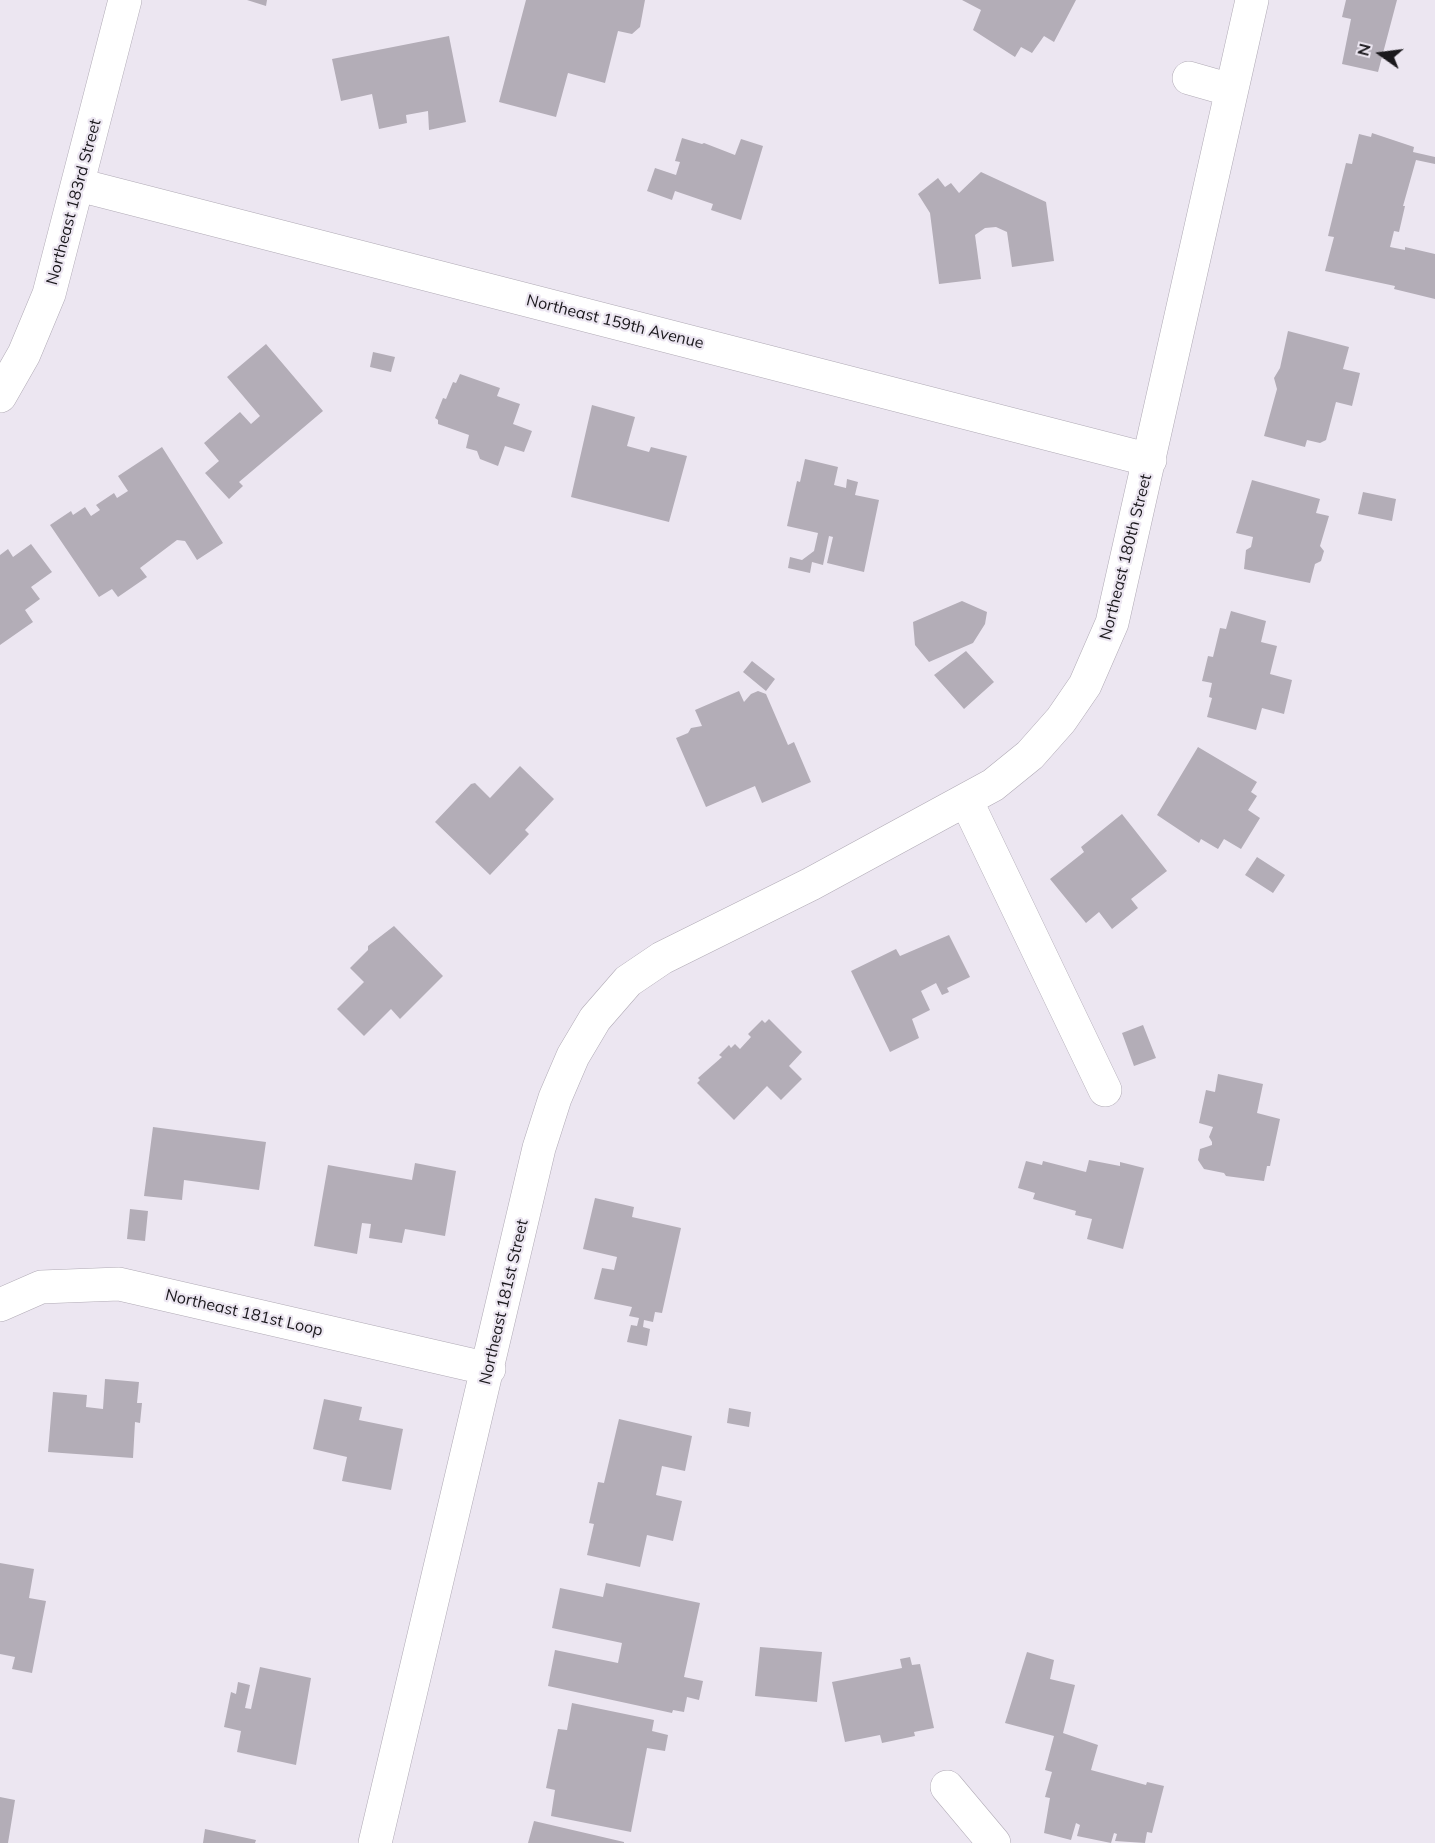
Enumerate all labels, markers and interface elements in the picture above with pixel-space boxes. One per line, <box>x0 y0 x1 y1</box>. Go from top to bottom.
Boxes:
north arrow <box>1351 24 1411 84</box>
text: N <box>1352 41 1375 58</box>
street label: Northeast 183rd Street <box>43 117 105 287</box>
street label: Northeast 159th Avenue <box>524 291 706 353</box>
street label: Northeast 180th Street <box>1096 472 1156 642</box>
street label: Northeast 181st Street <box>476 1218 532 1386</box>
street label: Northeast 181st Loop <box>163 1286 325 1340</box>

